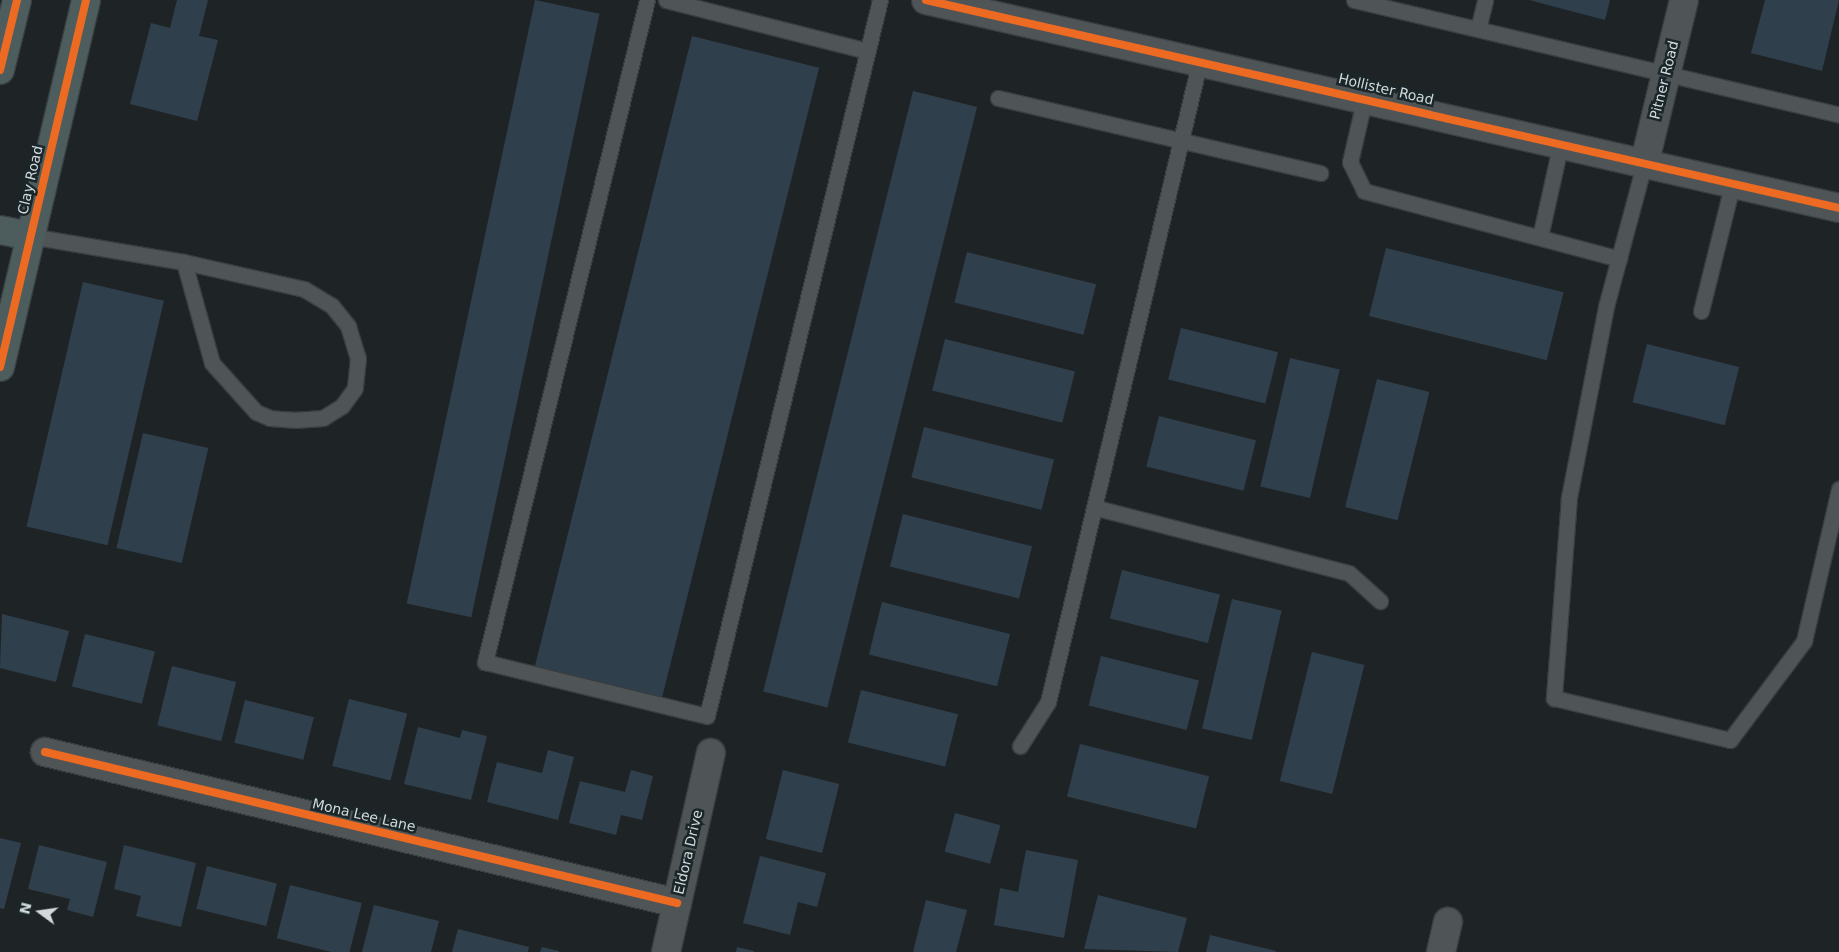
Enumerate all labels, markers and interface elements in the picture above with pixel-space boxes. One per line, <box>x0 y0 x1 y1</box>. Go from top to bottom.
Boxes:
street label: Pitner Road <box>1646 39 1682 121</box>
street label: Hollister Road <box>1337 70 1435 108</box>
street label: Clay Road <box>14 144 46 216</box>
street label: Mona Lee Lane <box>311 795 417 835</box>
street label: Eldora Drive <box>670 808 706 896</box>
north arrow <box>15 887 65 937</box>
text: N <box>16 901 35 916</box>

